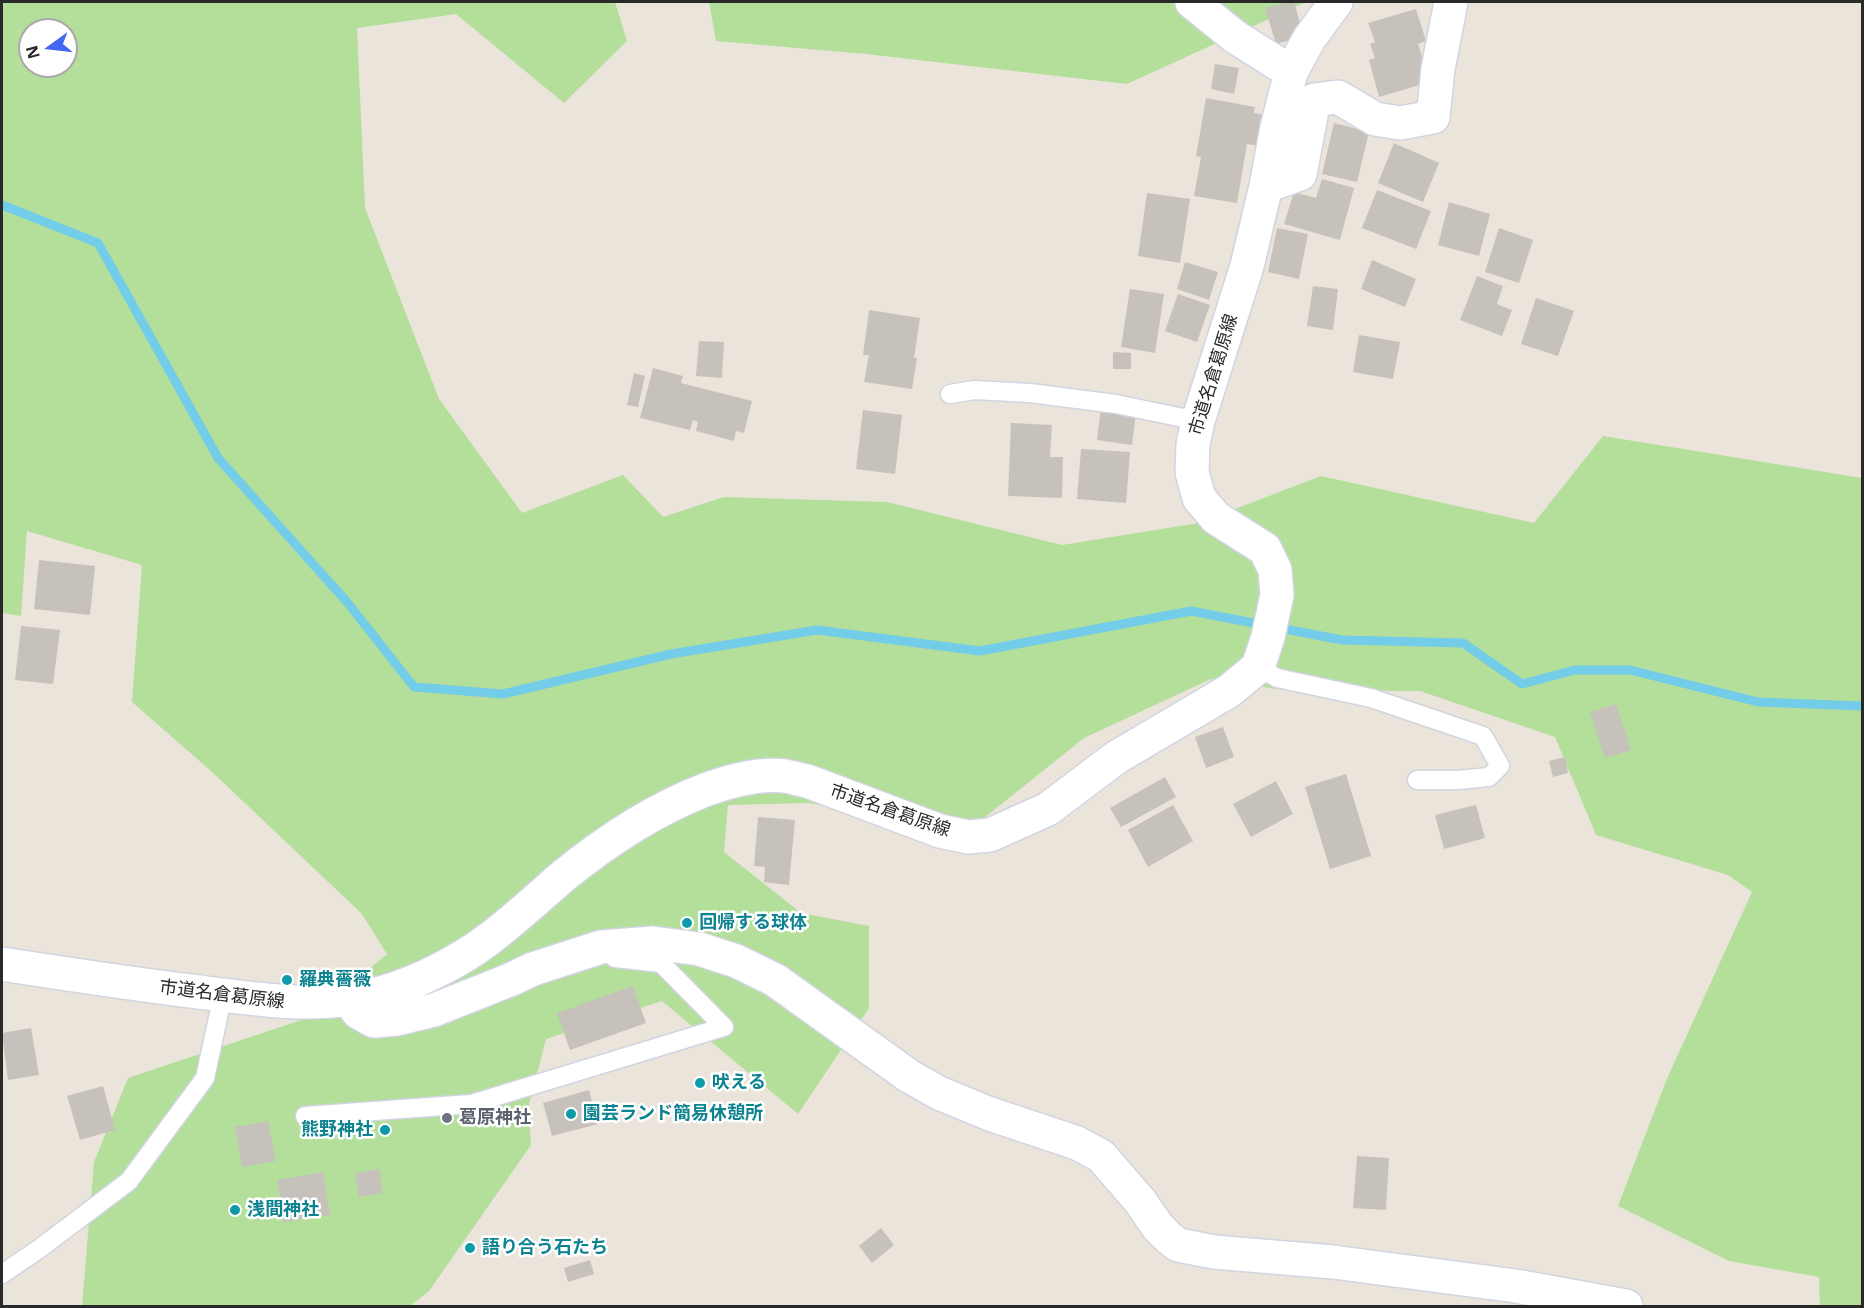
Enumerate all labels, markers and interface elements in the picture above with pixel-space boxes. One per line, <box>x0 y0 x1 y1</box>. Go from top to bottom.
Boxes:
north arrow <box>18 18 78 78</box>
text: N <box>20 43 45 61</box>
street label: 市道名倉葛原線 <box>1185 312 1243 438</box>
street label: 市道名倉葛原線 <box>827 780 953 842</box>
place label: 回帰する球体 <box>699 912 807 934</box>
marker: 回帰する球体 <box>680 916 694 930</box>
place label: 羅典薔薇 <box>299 969 371 991</box>
marker: 羅典薔薇 <box>280 973 294 987</box>
street label: 市道名倉葛原線 <box>158 977 286 1013</box>
place label: 吠える <box>712 1072 766 1094</box>
marker: 吠える <box>693 1076 707 1090</box>
place label: 園芸ランド簡易休憩所 <box>583 1103 763 1125</box>
place label: 葛原神社 <box>459 1107 531 1129</box>
marker: 園芸ランド簡易休憩所 <box>564 1107 578 1121</box>
marker: 葛原神社 <box>440 1111 454 1125</box>
place label: 熊野神社 <box>301 1119 373 1141</box>
marker: 熊野神社 <box>378 1123 392 1137</box>
place label: 浅間神社 <box>247 1199 319 1221</box>
marker: 浅間神社 <box>228 1203 242 1217</box>
place label: 語り合う石たち <box>482 1237 608 1259</box>
marker: 語り合う石たち <box>463 1241 477 1255</box>

